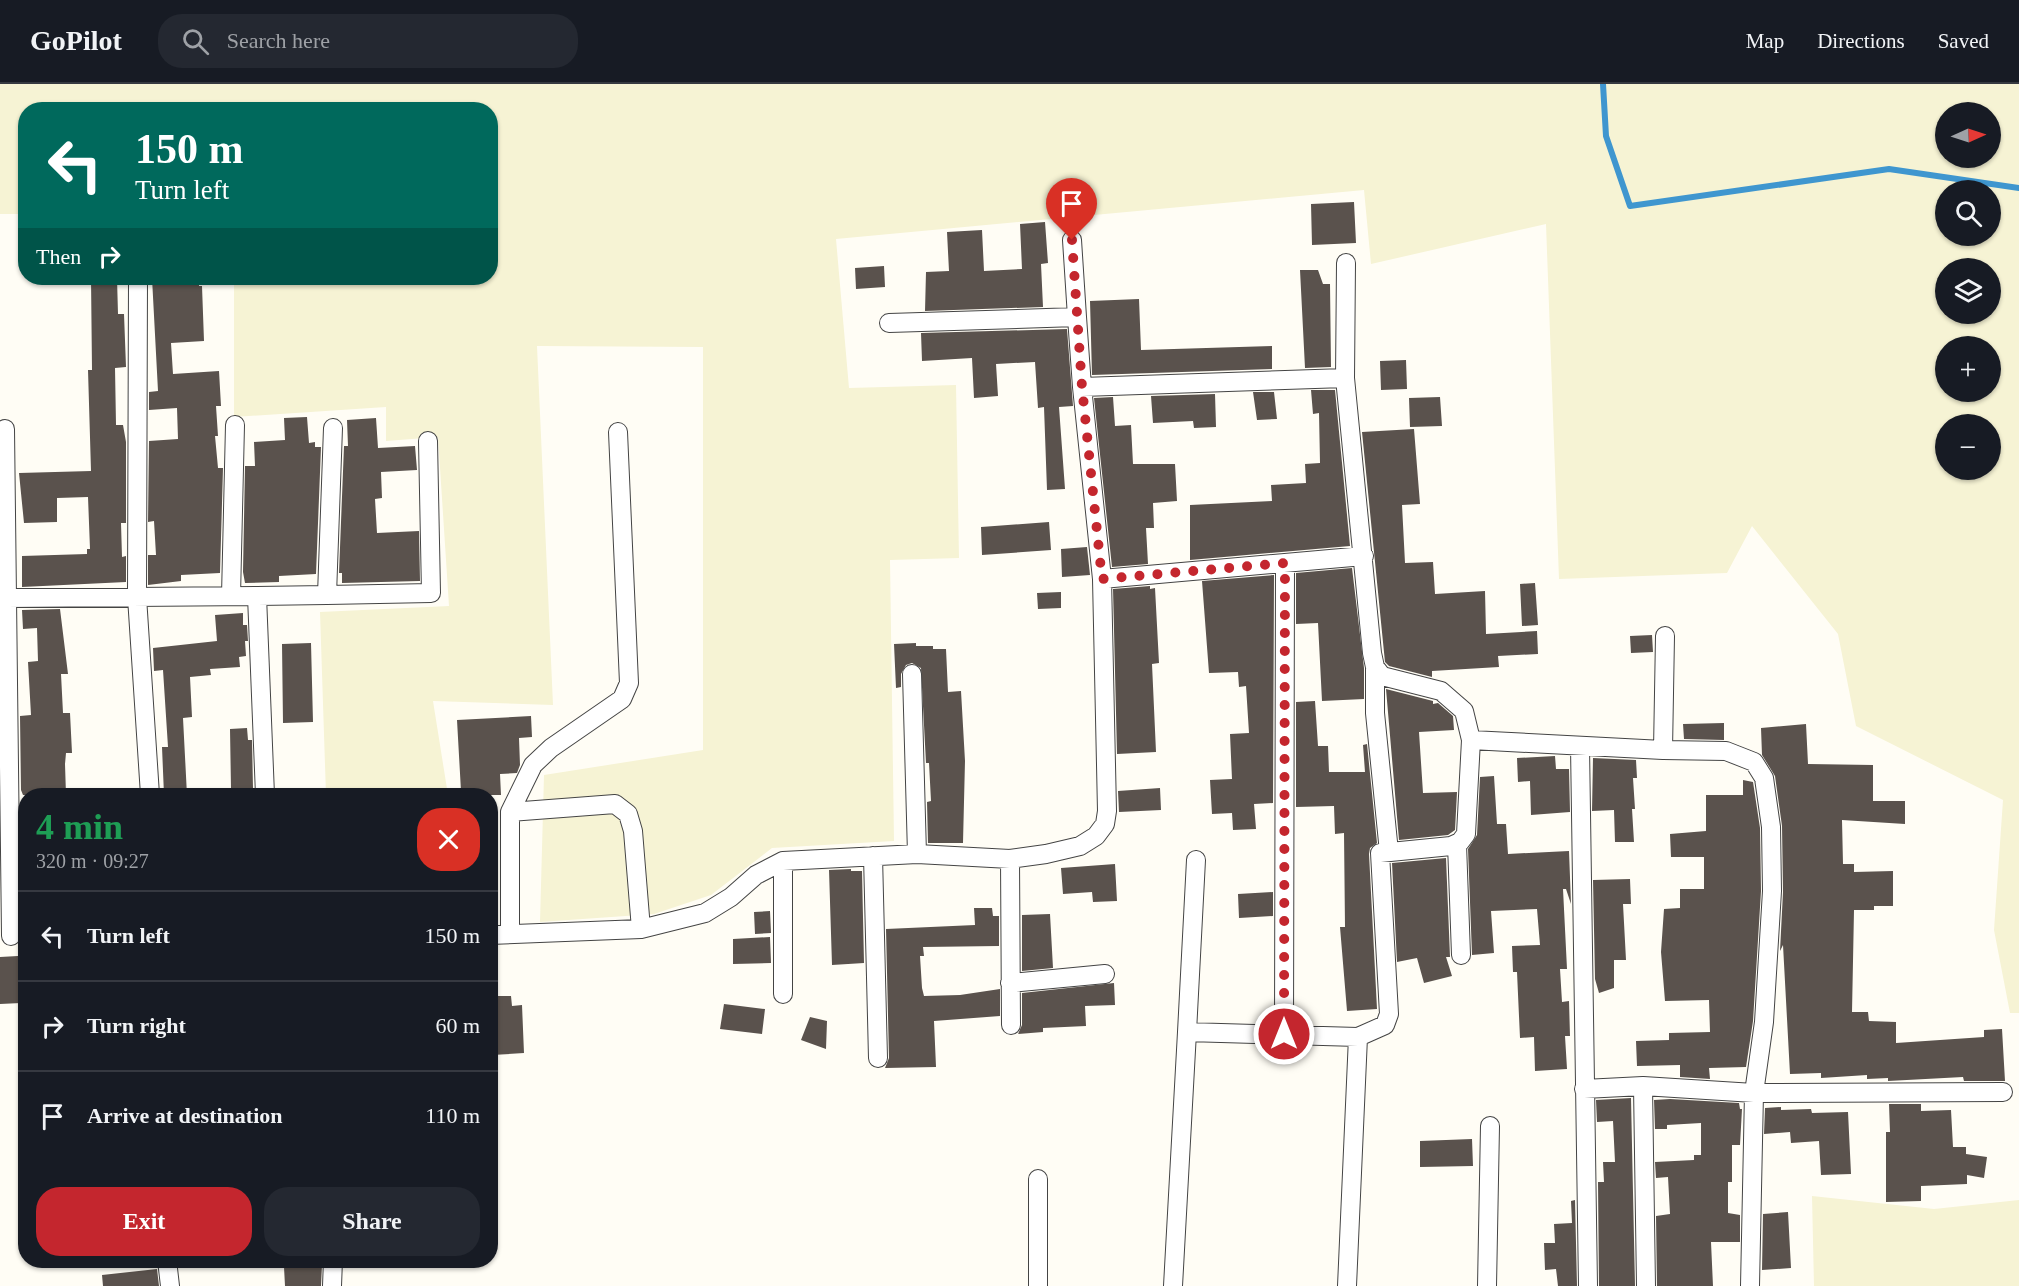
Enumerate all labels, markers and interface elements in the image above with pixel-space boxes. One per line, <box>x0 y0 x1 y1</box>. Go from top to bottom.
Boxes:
search box <box>158 14 578 68</box>
text: GoPilot <box>30 25 122 56</box>
icon: search <box>179 25 212 58</box>
text: Search here <box>227 28 330 53</box>
text: Map <box>1746 29 1784 53</box>
text: Directions <box>1817 29 1905 53</box>
text: Saved <box>1938 29 1989 53</box>
north arrow <box>1935 102 2001 168</box>
map controls <box>1935 102 2001 480</box>
icon: left <box>36 126 114 204</box>
text: 150 m <box>135 126 244 172</box>
text: Turn left <box>135 175 229 205</box>
pin <box>1046 178 1097 240</box>
button: search <box>1935 180 2001 246</box>
icon: arrive <box>1055 187 1088 220</box>
icon: right <box>93 240 126 273</box>
text: Then <box>36 244 81 269</box>
button: layers <box>1935 258 2001 324</box>
button: + <box>1935 336 2001 402</box>
button: − <box>1935 414 2001 480</box>
text: 4 min <box>36 807 123 847</box>
button: close <box>417 808 480 871</box>
text: 320 m · 09:27 <box>36 850 149 872</box>
icon: left <box>36 920 69 953</box>
text: Turn left <box>87 923 170 948</box>
text: 150 m <box>424 923 480 948</box>
position arrow <box>1252 1002 1316 1066</box>
icon: right <box>36 1010 69 1043</box>
text: Turn right <box>87 1013 186 1038</box>
text: 60 m <box>435 1013 480 1038</box>
icon: arrive <box>36 1100 69 1133</box>
text: Arrive at destination <box>87 1103 283 1128</box>
text: 110 m <box>425 1103 480 1128</box>
button: Exit <box>36 1187 252 1256</box>
button: Share <box>264 1187 480 1256</box>

